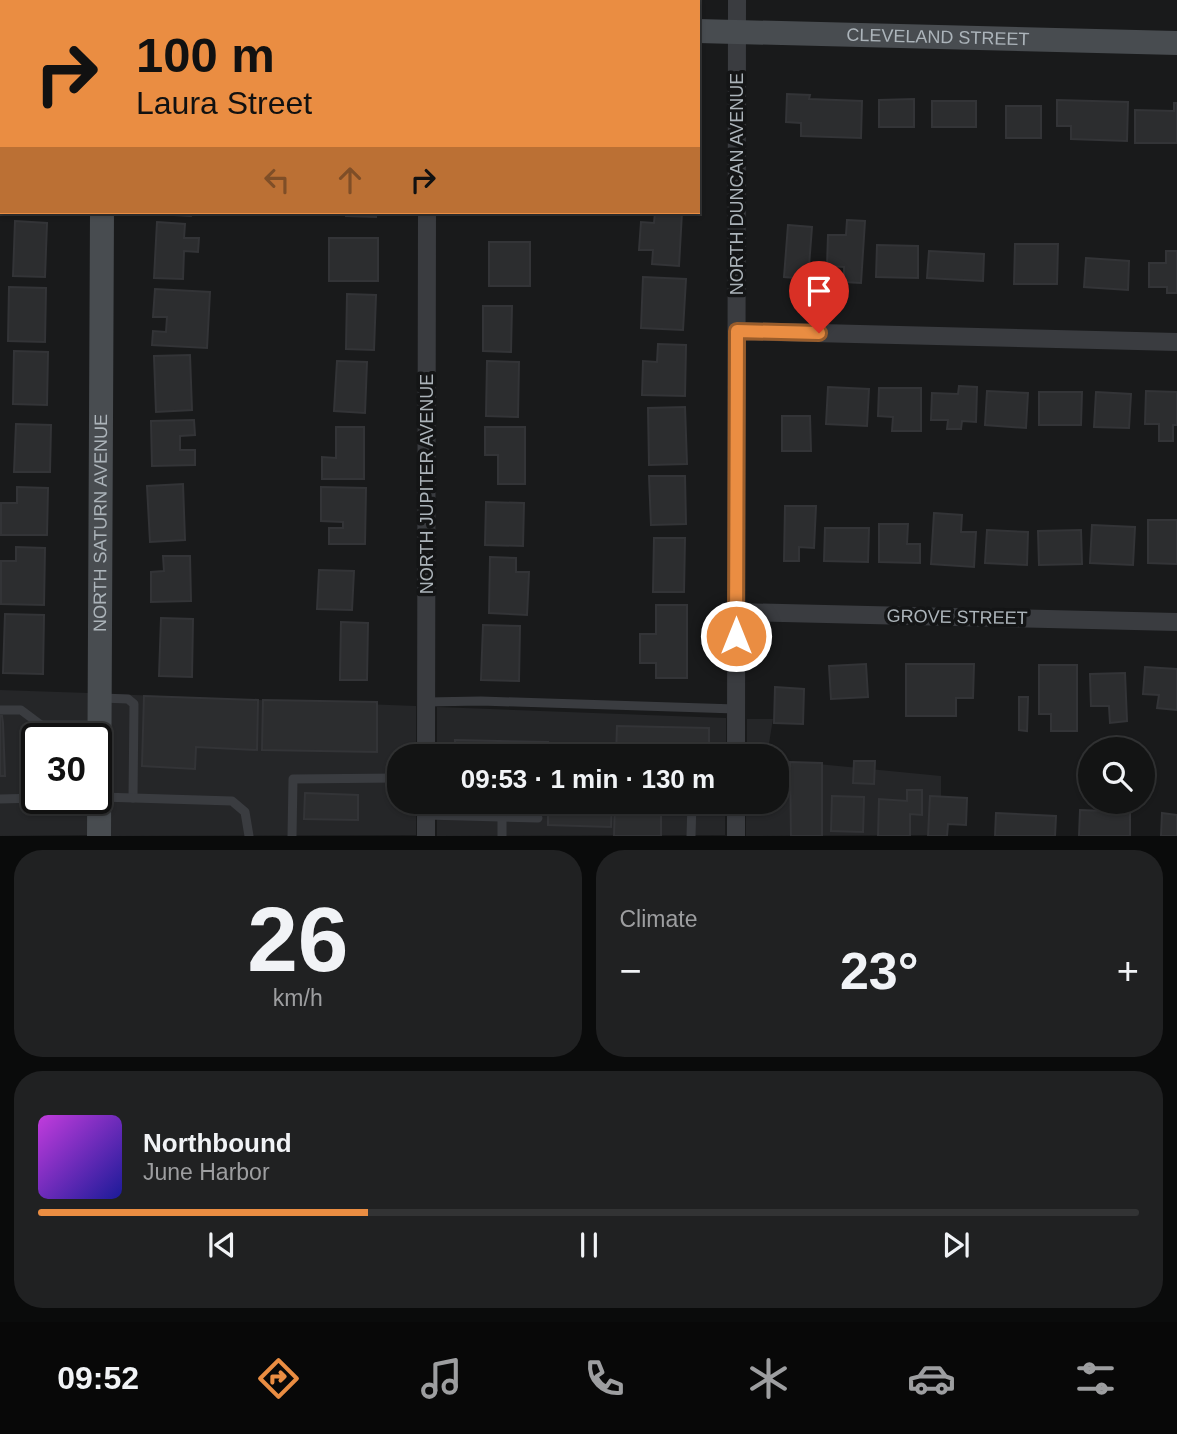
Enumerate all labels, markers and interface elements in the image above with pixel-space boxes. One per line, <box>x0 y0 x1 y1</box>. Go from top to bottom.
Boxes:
street label: CLEVELAND STREET <box>846 25 1030 49</box>
icon: right <box>21 28 112 119</box>
text: 100 m <box>136 28 275 82</box>
street label: NORTH DUNCAN AVENUE <box>727 73 747 295</box>
text: Laura Street <box>136 85 312 121</box>
icon: left <box>258 161 296 199</box>
icon: ahead <box>331 161 369 199</box>
icon: right <box>404 161 442 199</box>
pin <box>789 261 849 333</box>
icon: arrive <box>800 272 838 310</box>
street label: NORTH JUPITER AVENUE <box>417 374 437 594</box>
street label: NORTH SATURN AVENUE <box>90 414 111 632</box>
position arrow <box>699 599 773 673</box>
street label: GROVE STREET <box>886 606 1028 628</box>
speed limit sign: 30 <box>21 723 112 814</box>
map controls <box>1078 737 1155 814</box>
button: search <box>1078 737 1155 814</box>
text: 09:53 · 1 min · 130 m <box>461 764 715 794</box>
text: 26 <box>247 889 348 990</box>
text: Climate <box>620 906 697 932</box>
text: 23° <box>840 942 919 1000</box>
text: − <box>620 950 642 992</box>
text: + <box>1117 950 1139 992</box>
text: km/h <box>273 985 323 1011</box>
text: Northbound <box>143 1128 292 1158</box>
text: June Harbor <box>143 1159 270 1185</box>
icon: previous <box>203 1226 241 1264</box>
icon: pause <box>570 1226 608 1264</box>
icon: next <box>937 1226 975 1264</box>
icon: directions <box>254 1354 303 1403</box>
icon: music <box>417 1354 466 1403</box>
icon: phone <box>580 1354 629 1403</box>
icon: climate <box>744 1354 793 1403</box>
icon: car <box>907 1354 956 1403</box>
icon: filters <box>1071 1354 1120 1403</box>
text: 09:52 <box>57 1360 139 1396</box>

